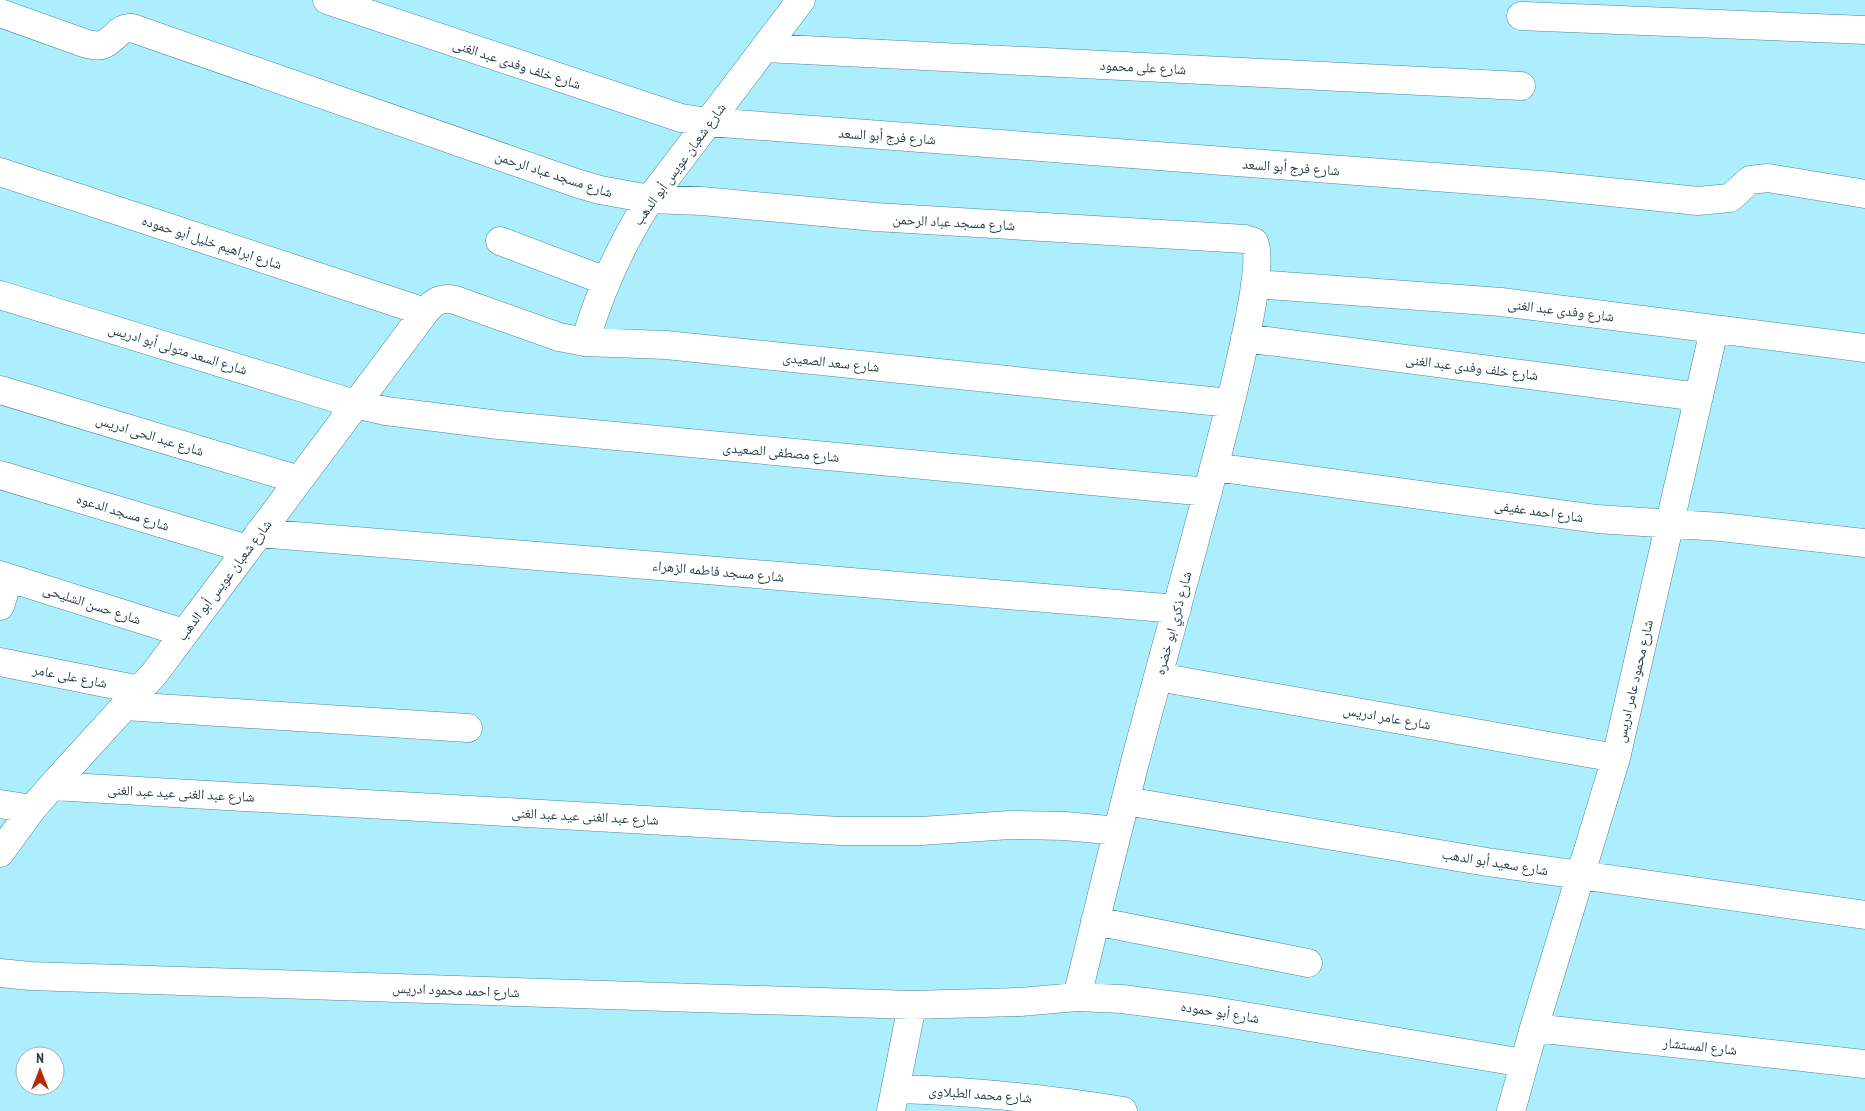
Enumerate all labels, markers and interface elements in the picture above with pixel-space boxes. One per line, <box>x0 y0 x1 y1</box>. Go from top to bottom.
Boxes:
street label: شارع خلف وفدى عبد الغنى <box>450 35 583 94</box>
street label: شارع على محمود <box>1099 56 1187 79</box>
street label: شارع شعبان عويس أبو الدهب <box>628 99 730 229</box>
street label: شارع فرج أبو السعد <box>838 124 936 149</box>
street label: شارع مسجد عباد الرحمن <box>493 147 615 202</box>
street label: شارع فرج أبو السعد <box>1242 155 1340 180</box>
street label: شارع مسجد عباد الرحمن <box>892 210 1016 235</box>
street label: شارع ابراهيم خليل أبو حموده <box>139 211 284 274</box>
street label: شارع وفدى عبد الغنى <box>1507 295 1615 326</box>
street label: شارع السعد متولى أبو ادريس <box>106 319 250 380</box>
street label: شارع سعد الصعيدى <box>781 348 880 377</box>
street label: شارع خلف وفدى عبد الغنى <box>1404 350 1539 385</box>
street label: شارع عبد الحى ادريس <box>93 410 206 461</box>
street label: شارع مصطفى الصعيدى <box>722 438 840 467</box>
street label: شارع مسجد الدعوه <box>74 489 172 536</box>
street label: شارع احمد عفيفى <box>1493 496 1585 527</box>
street label: شارع شعبان عويس أبو الدهب <box>173 516 276 645</box>
street label: شارع مسجد فاطمه الزهراء <box>651 556 785 587</box>
street label: شارع ذكري ابو خضره <box>1151 569 1198 677</box>
street label: شارع حسن الشليحى <box>40 580 143 629</box>
street label: شارع محمود عامر ادريس <box>1611 618 1658 744</box>
street label: شارع على عامر <box>30 660 109 693</box>
street label: شارع عامر ادريس <box>1342 700 1432 735</box>
street label: شارع عبد الغنى عيد عبد الغنى <box>107 780 255 807</box>
street label: شارع عبد الغنى عيد عبد الغنى <box>511 803 659 830</box>
street label: شارع سعيد أبو الدهب <box>1440 845 1549 880</box>
street label: شارع احمد محمود ادريس <box>392 979 520 1002</box>
street label: شارع أبو حموده <box>1179 997 1260 1028</box>
street label: شارع المستشار <box>1661 1033 1738 1060</box>
north arrow <box>15 1046 65 1096</box>
text: N <box>36 1049 44 1067</box>
street label: شارع محمد الطبلاوى <box>928 1081 1032 1108</box>

